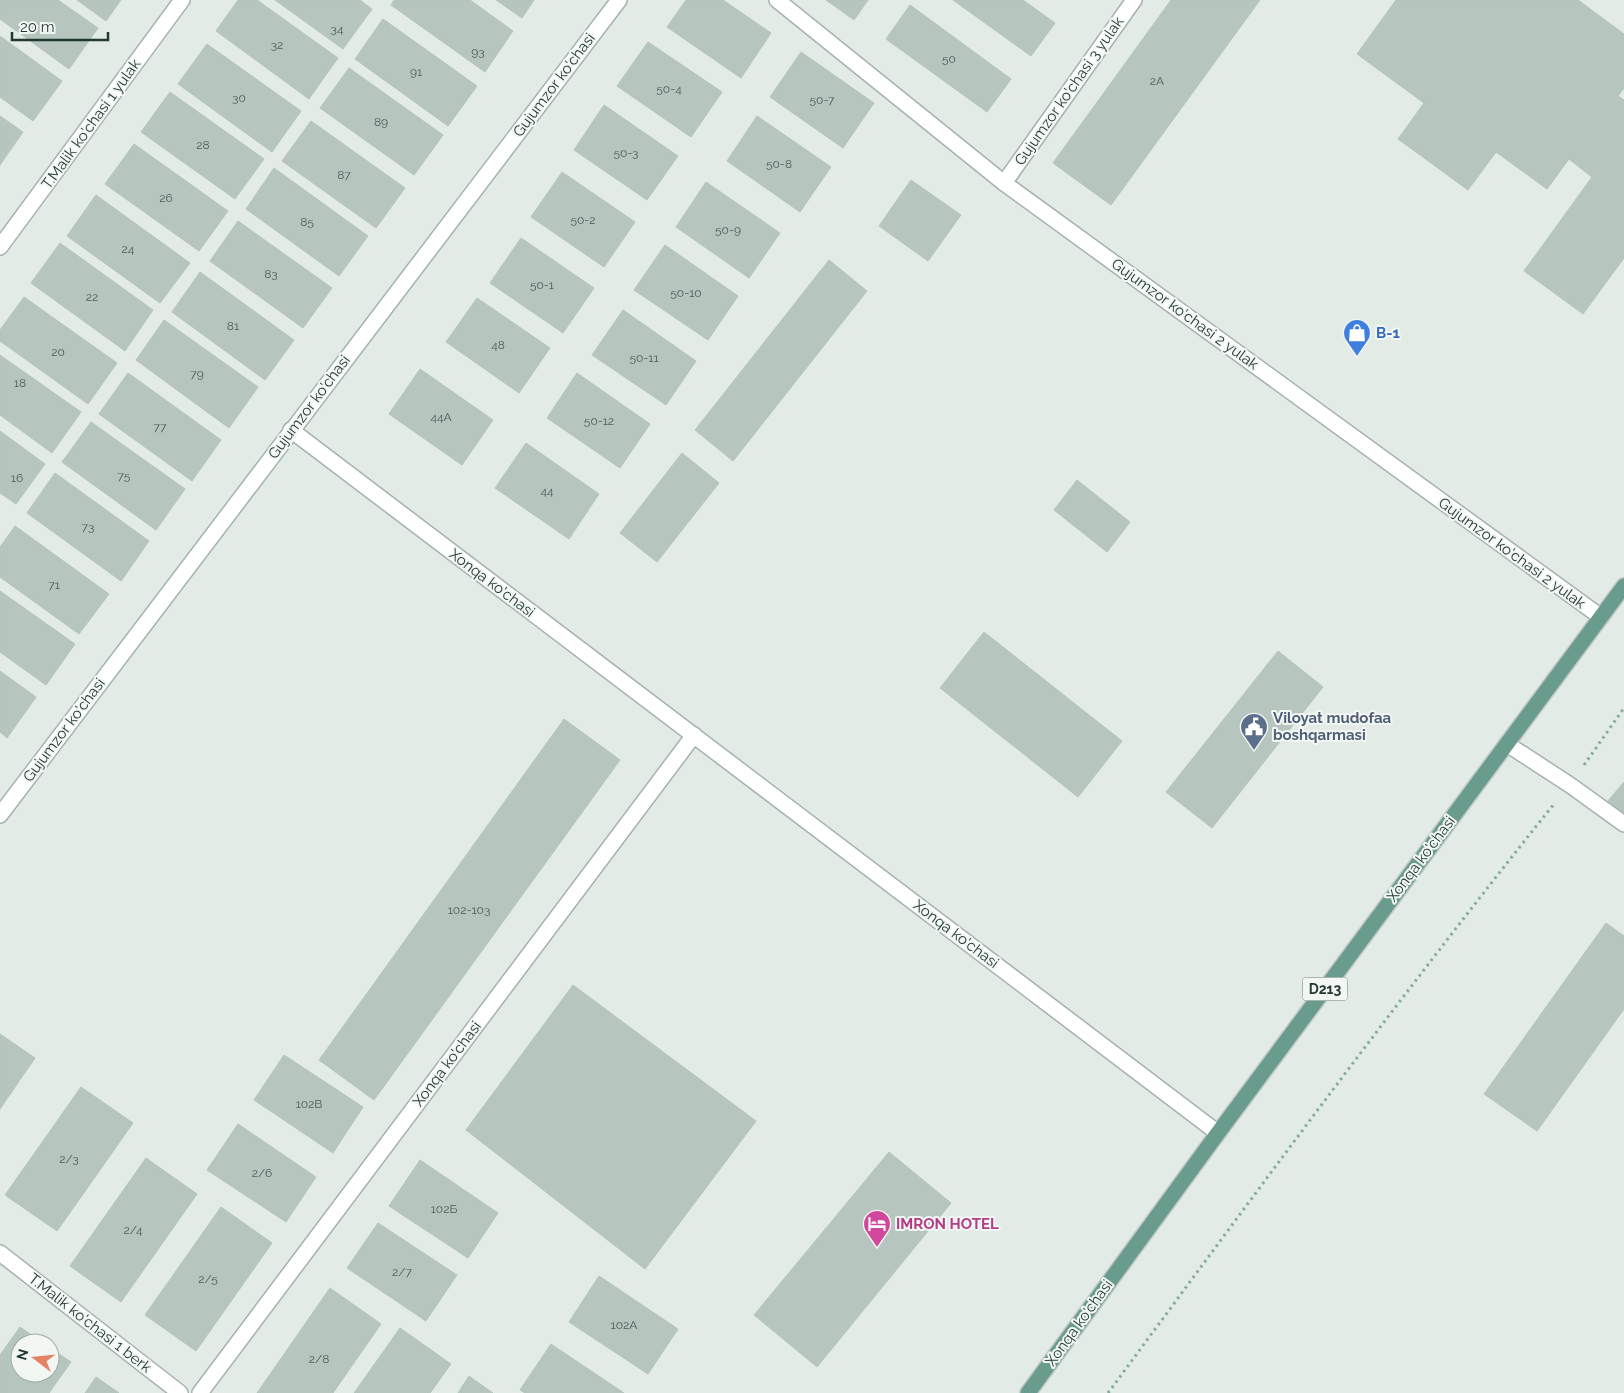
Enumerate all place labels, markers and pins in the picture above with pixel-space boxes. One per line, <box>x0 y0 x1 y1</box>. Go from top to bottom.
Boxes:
shop icon: В-1 <box>1342 318 1372 357</box>
place label: В-1 <box>1376 324 1400 342</box>
place label: Viloyat mudofaa boshqarmasi <box>1273 709 1392 744</box>
public building icon: Viloyat mudofaa boshqarmasi <box>1239 712 1269 751</box>
hotel icon: IMRON HOTEL <box>862 1209 892 1248</box>
place label: IMRON HOTEL <box>896 1215 999 1233</box>

